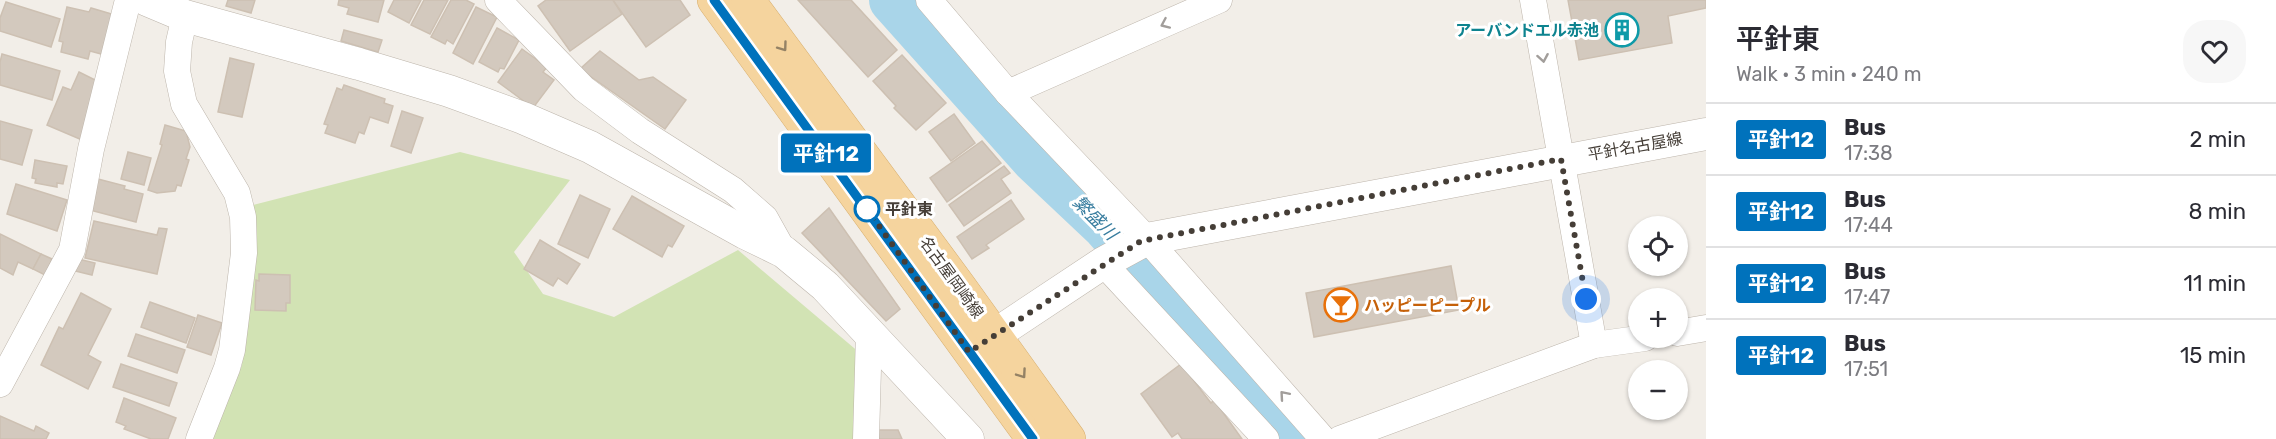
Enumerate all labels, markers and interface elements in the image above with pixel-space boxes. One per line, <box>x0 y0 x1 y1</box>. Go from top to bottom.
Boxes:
building icon: アーバンドエル赤池 <box>1604 12 1640 48</box>
one-way arrow <box>1161 16 1172 28</box>
button: heart <box>2183 20 2246 83</box>
place label: アーバンドエル赤池 <box>1455 21 1599 40</box>
text: 平針東 <box>1736 23 1820 56</box>
one-way arrow <box>775 41 786 52</box>
one-way arrow <box>1537 53 1549 62</box>
text: Walk · 3 min · 240 m <box>1736 62 1921 86</box>
text: Bus <box>1844 114 1886 141</box>
text: 2 min <box>2189 126 2246 153</box>
text: 平針12 <box>1748 127 1814 152</box>
street label: 平針名古屋線 <box>1586 129 1684 164</box>
line badge: 平針12 <box>784 134 868 172</box>
text: 平針12 <box>793 141 859 166</box>
text: 17:38 <box>1844 141 1893 165</box>
text: Bus <box>1844 186 1886 213</box>
water label: 繁盛川 <box>1068 191 1123 246</box>
marker: 平針東 <box>854 196 880 222</box>
text: 8 min <box>2188 198 2246 225</box>
text: 平針12 <box>1748 199 1814 224</box>
place label: 平針東 <box>885 200 933 219</box>
text: 17:44 <box>1844 213 1893 237</box>
map controls <box>1628 216 1688 420</box>
button: locate <box>1628 216 1688 276</box>
street label: 名古屋岡崎線 <box>916 233 987 322</box>
text: Bus <box>1844 258 1886 285</box>
text: 11 min <box>2184 270 2246 297</box>
text: 平針12 <box>1748 271 1814 296</box>
your location <box>1571 284 1601 314</box>
text: 17:47 <box>1844 285 1890 309</box>
bar icon: ハッピーピープル <box>1323 287 1359 323</box>
button: + <box>1628 288 1688 348</box>
place label: ハッピーピープル <box>1364 296 1491 315</box>
text: Bus <box>1844 330 1886 357</box>
text: 15 min <box>2180 342 2246 369</box>
text: 平針12 <box>1748 343 1814 368</box>
text: 17:51 <box>1844 357 1888 381</box>
button: − <box>1628 360 1688 420</box>
one-way arrow <box>1015 367 1026 378</box>
one-way arrow <box>1280 391 1291 402</box>

